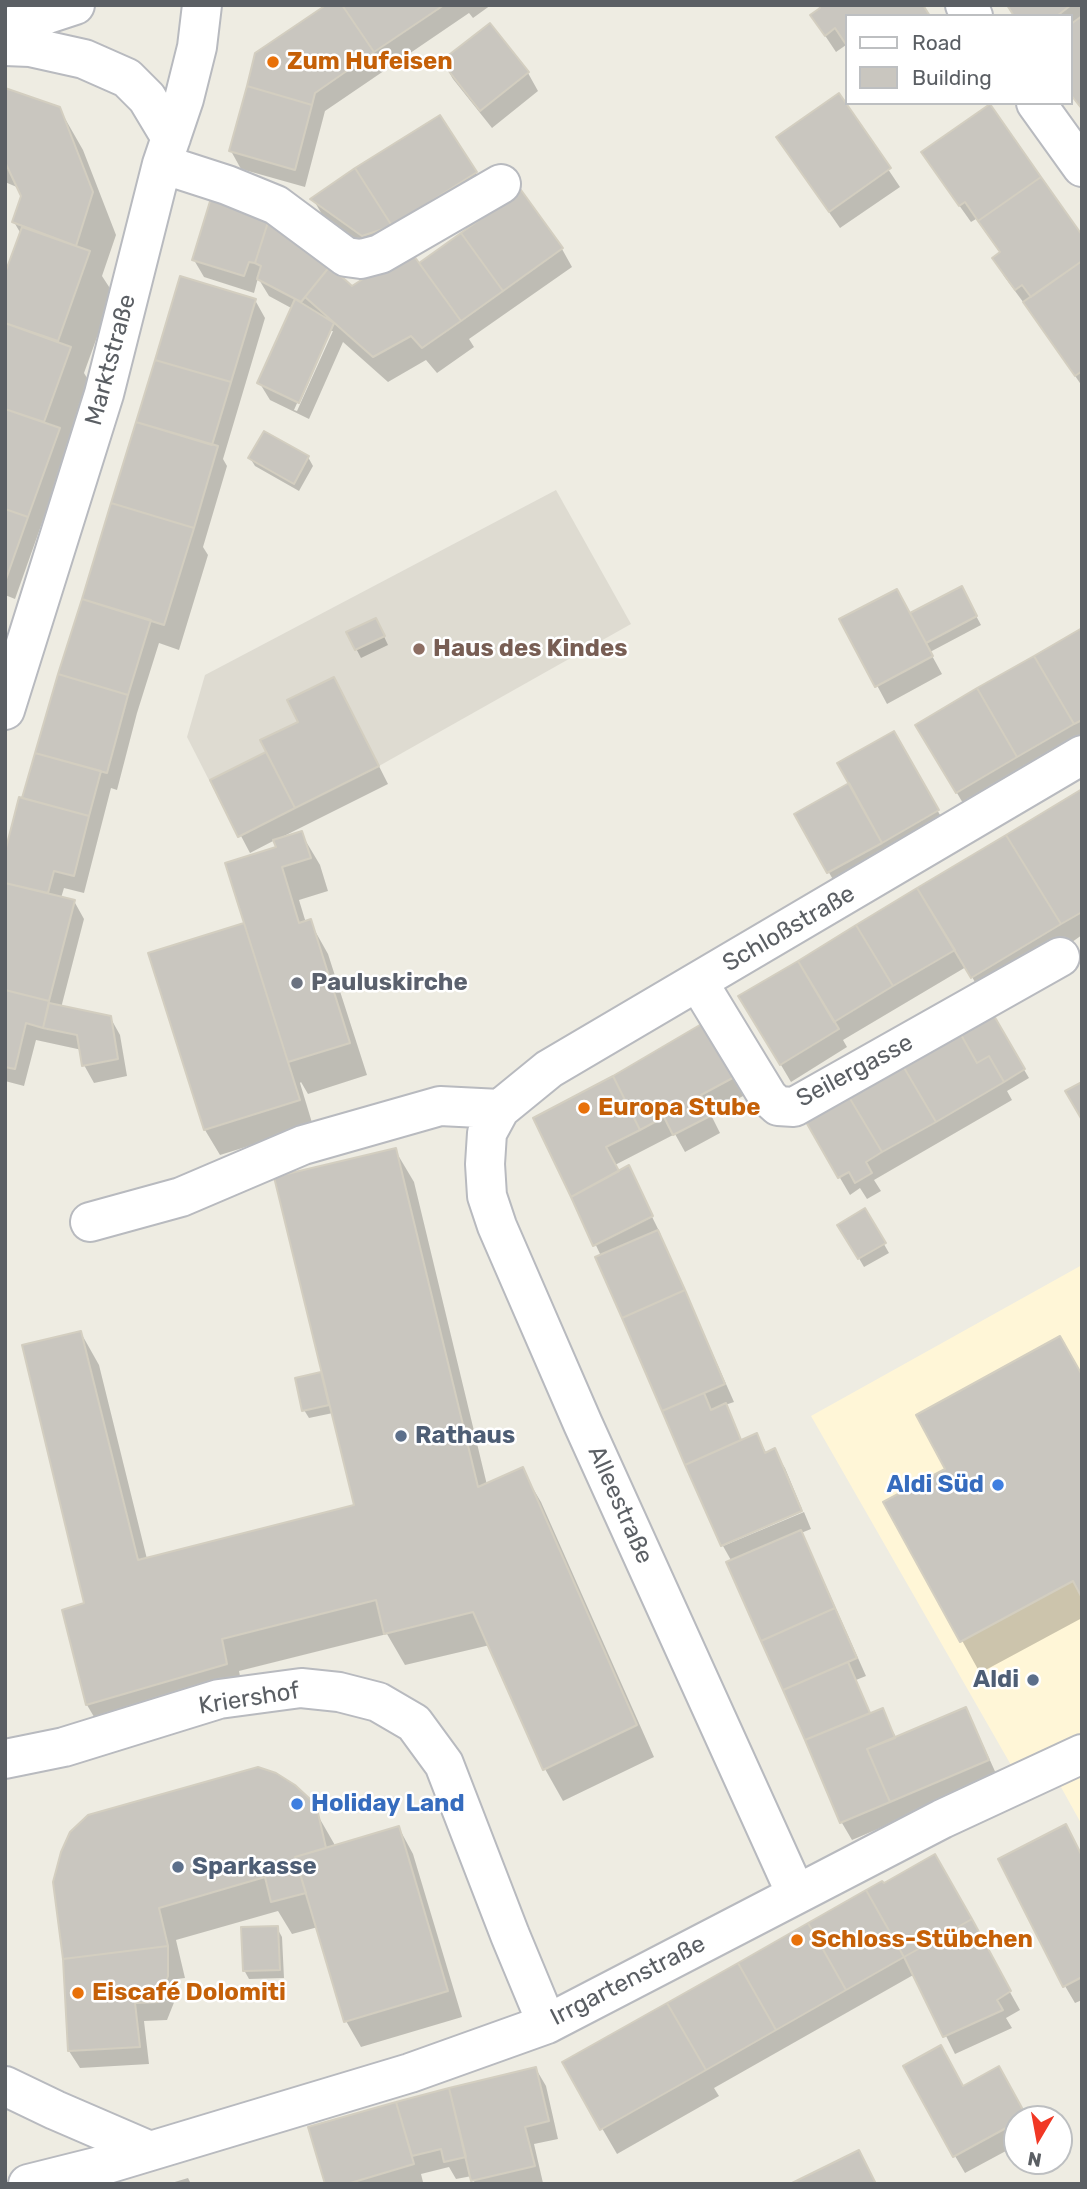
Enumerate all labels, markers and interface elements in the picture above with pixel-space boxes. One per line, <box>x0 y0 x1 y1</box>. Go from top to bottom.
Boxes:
legend <box>846 14 1073 105</box>
text: Road <box>912 30 962 55</box>
place label: Zum Hufeisen <box>287 48 453 76</box>
marker: Zum Hufeisen <box>265 54 281 70</box>
text: Building <box>912 65 992 90</box>
street label: Marktstraße <box>80 291 142 429</box>
place label: Haus des Kindes <box>433 635 627 663</box>
marker: Haus des Kindes <box>411 641 427 657</box>
street label: Schloßstraße <box>718 880 860 978</box>
place label: Pauluskirche <box>311 969 468 997</box>
marker: Pauluskirche <box>289 975 305 991</box>
street label: Seilergasse <box>792 1028 918 1114</box>
place label: Europa Stube <box>598 1094 760 1122</box>
marker: Europa Stube <box>576 1100 592 1116</box>
place label: Rathaus <box>415 1422 515 1450</box>
marker: Rathaus <box>393 1428 409 1444</box>
street label: Alleestraße <box>581 1442 659 1568</box>
place label: Aldi Süd <box>886 1471 984 1499</box>
marker: Aldi Süd <box>990 1477 1006 1493</box>
place label: Aldi <box>973 1666 1019 1694</box>
marker: Aldi <box>1025 1672 1041 1688</box>
street label: Kriershof <box>197 1677 301 1721</box>
place label: Holiday Land <box>311 1790 465 1818</box>
marker: Holiday Land <box>289 1796 305 1812</box>
place label: Sparkasse <box>192 1853 317 1881</box>
marker: Sparkasse <box>170 1859 186 1875</box>
place label: Schloss-Stübchen <box>811 1926 1033 1954</box>
street label: Irrgartenstraße <box>546 1930 710 2032</box>
marker: Schloss-Stübchen <box>789 1932 805 1948</box>
place label: Eiscafé Dolomiti <box>92 1979 286 2007</box>
marker: Eiscafé Dolomiti <box>70 1985 86 2001</box>
north arrow <box>1003 2105 1073 2175</box>
text: N <box>1026 2147 1043 2172</box>

